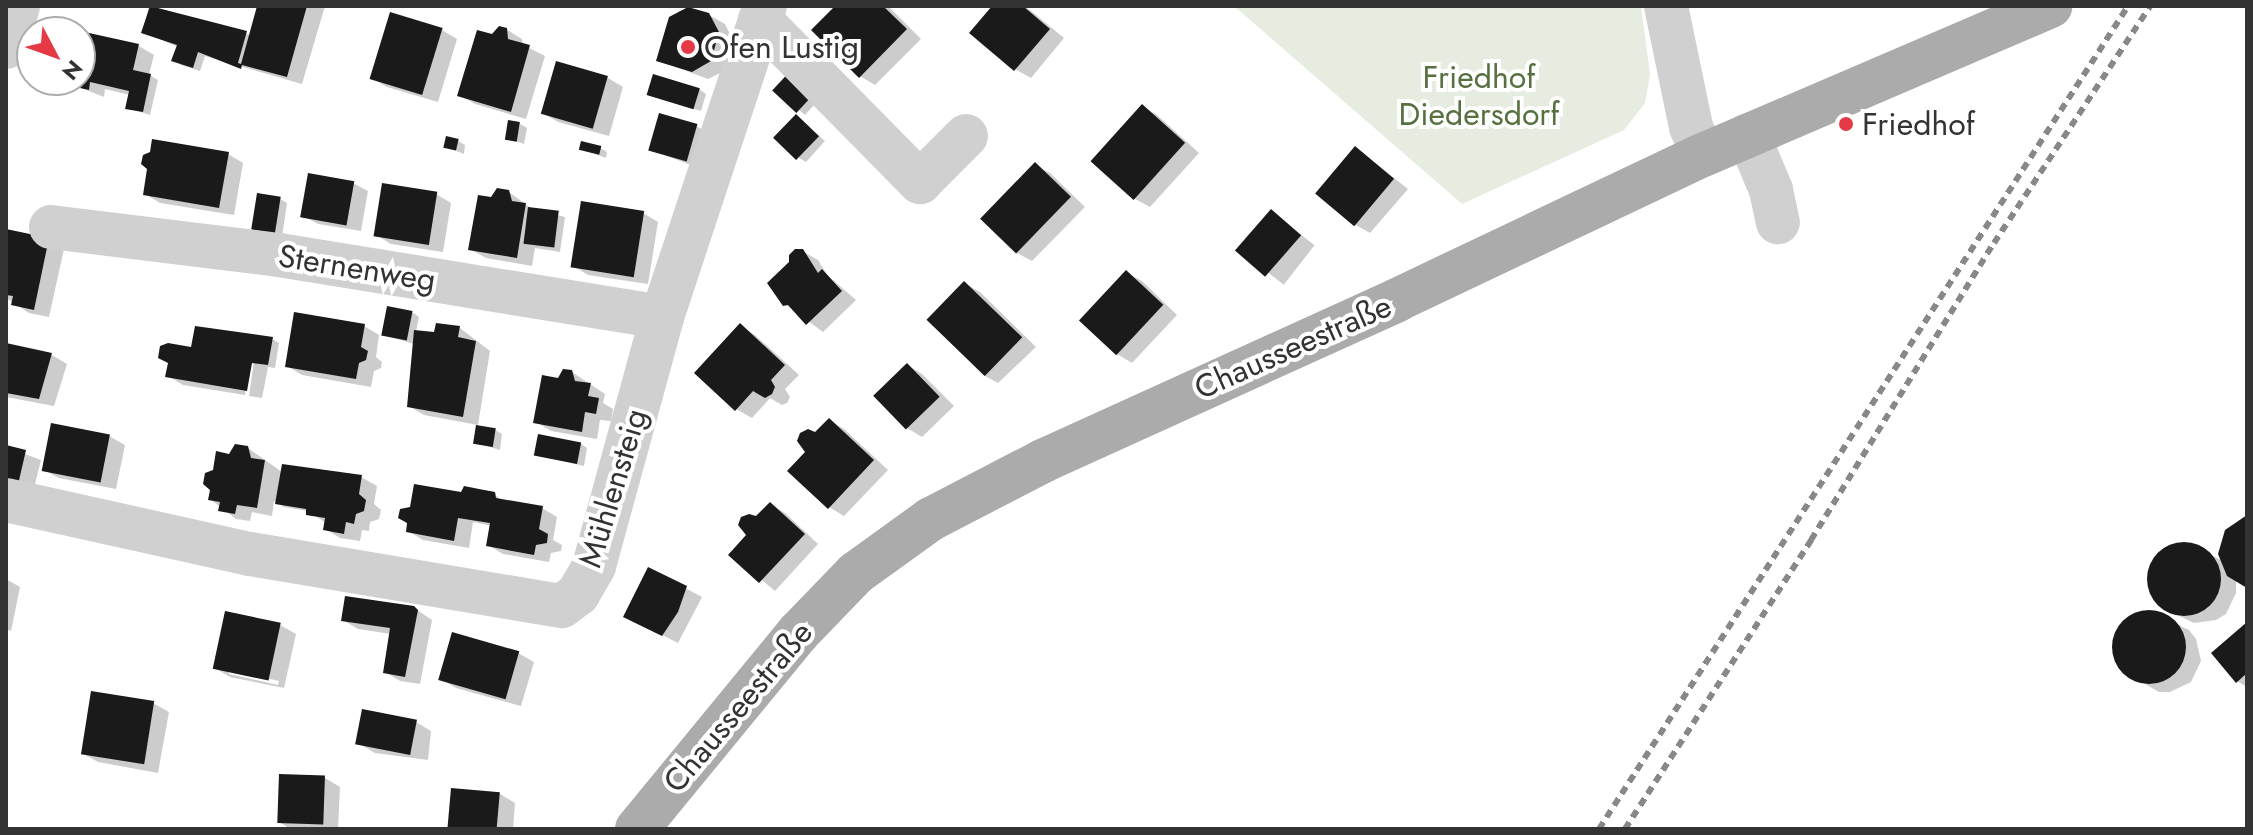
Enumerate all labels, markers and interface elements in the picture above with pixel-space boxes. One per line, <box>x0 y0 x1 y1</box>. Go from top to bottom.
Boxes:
north arrow <box>16 16 96 96</box>
place label: Ofen Lustig <box>704 28 859 66</box>
marker: Ofen Lustig <box>679 38 697 56</box>
text: N <box>55 53 90 88</box>
park label: Friedhof Diedersdorf <box>1399 59 1559 134</box>
place label: Friedhof <box>1862 105 1975 143</box>
marker: Friedhof <box>1837 115 1855 133</box>
street label: Sternenweg <box>276 237 438 299</box>
street label: Chausseestraße <box>1189 287 1397 407</box>
street label: Mühlensteig <box>571 404 655 572</box>
street label: Chausseestraße <box>655 614 821 800</box>

